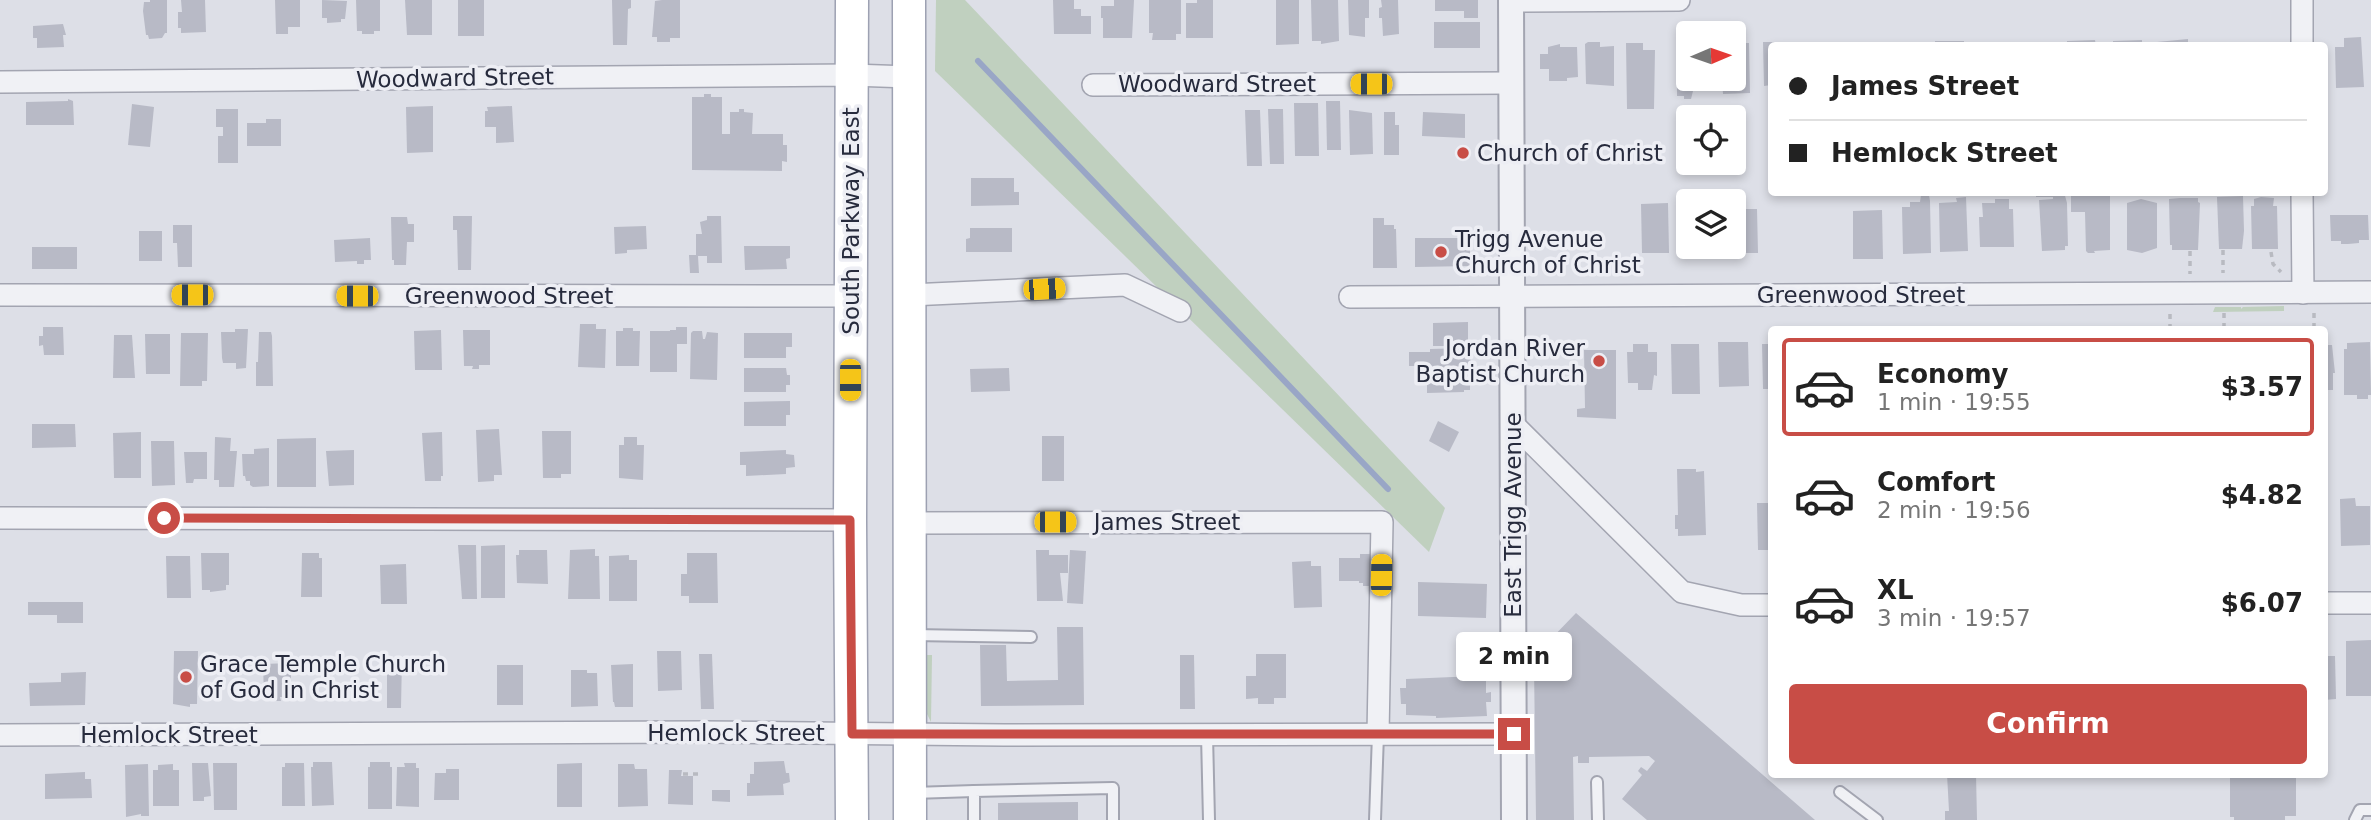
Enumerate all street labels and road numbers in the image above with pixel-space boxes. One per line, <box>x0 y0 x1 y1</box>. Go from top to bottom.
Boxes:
street label: Woodward Street <box>356 63 554 93</box>
street label: Woodward Street <box>1118 71 1316 97</box>
street label: South Parkway East <box>838 107 864 335</box>
street label: Greenwood Street <box>1757 282 1965 308</box>
street label: Greenwood Street <box>405 283 613 309</box>
street label: East Trigg Avenue <box>1500 412 1526 618</box>
street label: James Street <box>1092 509 1240 535</box>
street label: Hemlock Street <box>647 720 825 746</box>
street label: Hemlock Street <box>80 722 258 748</box>

